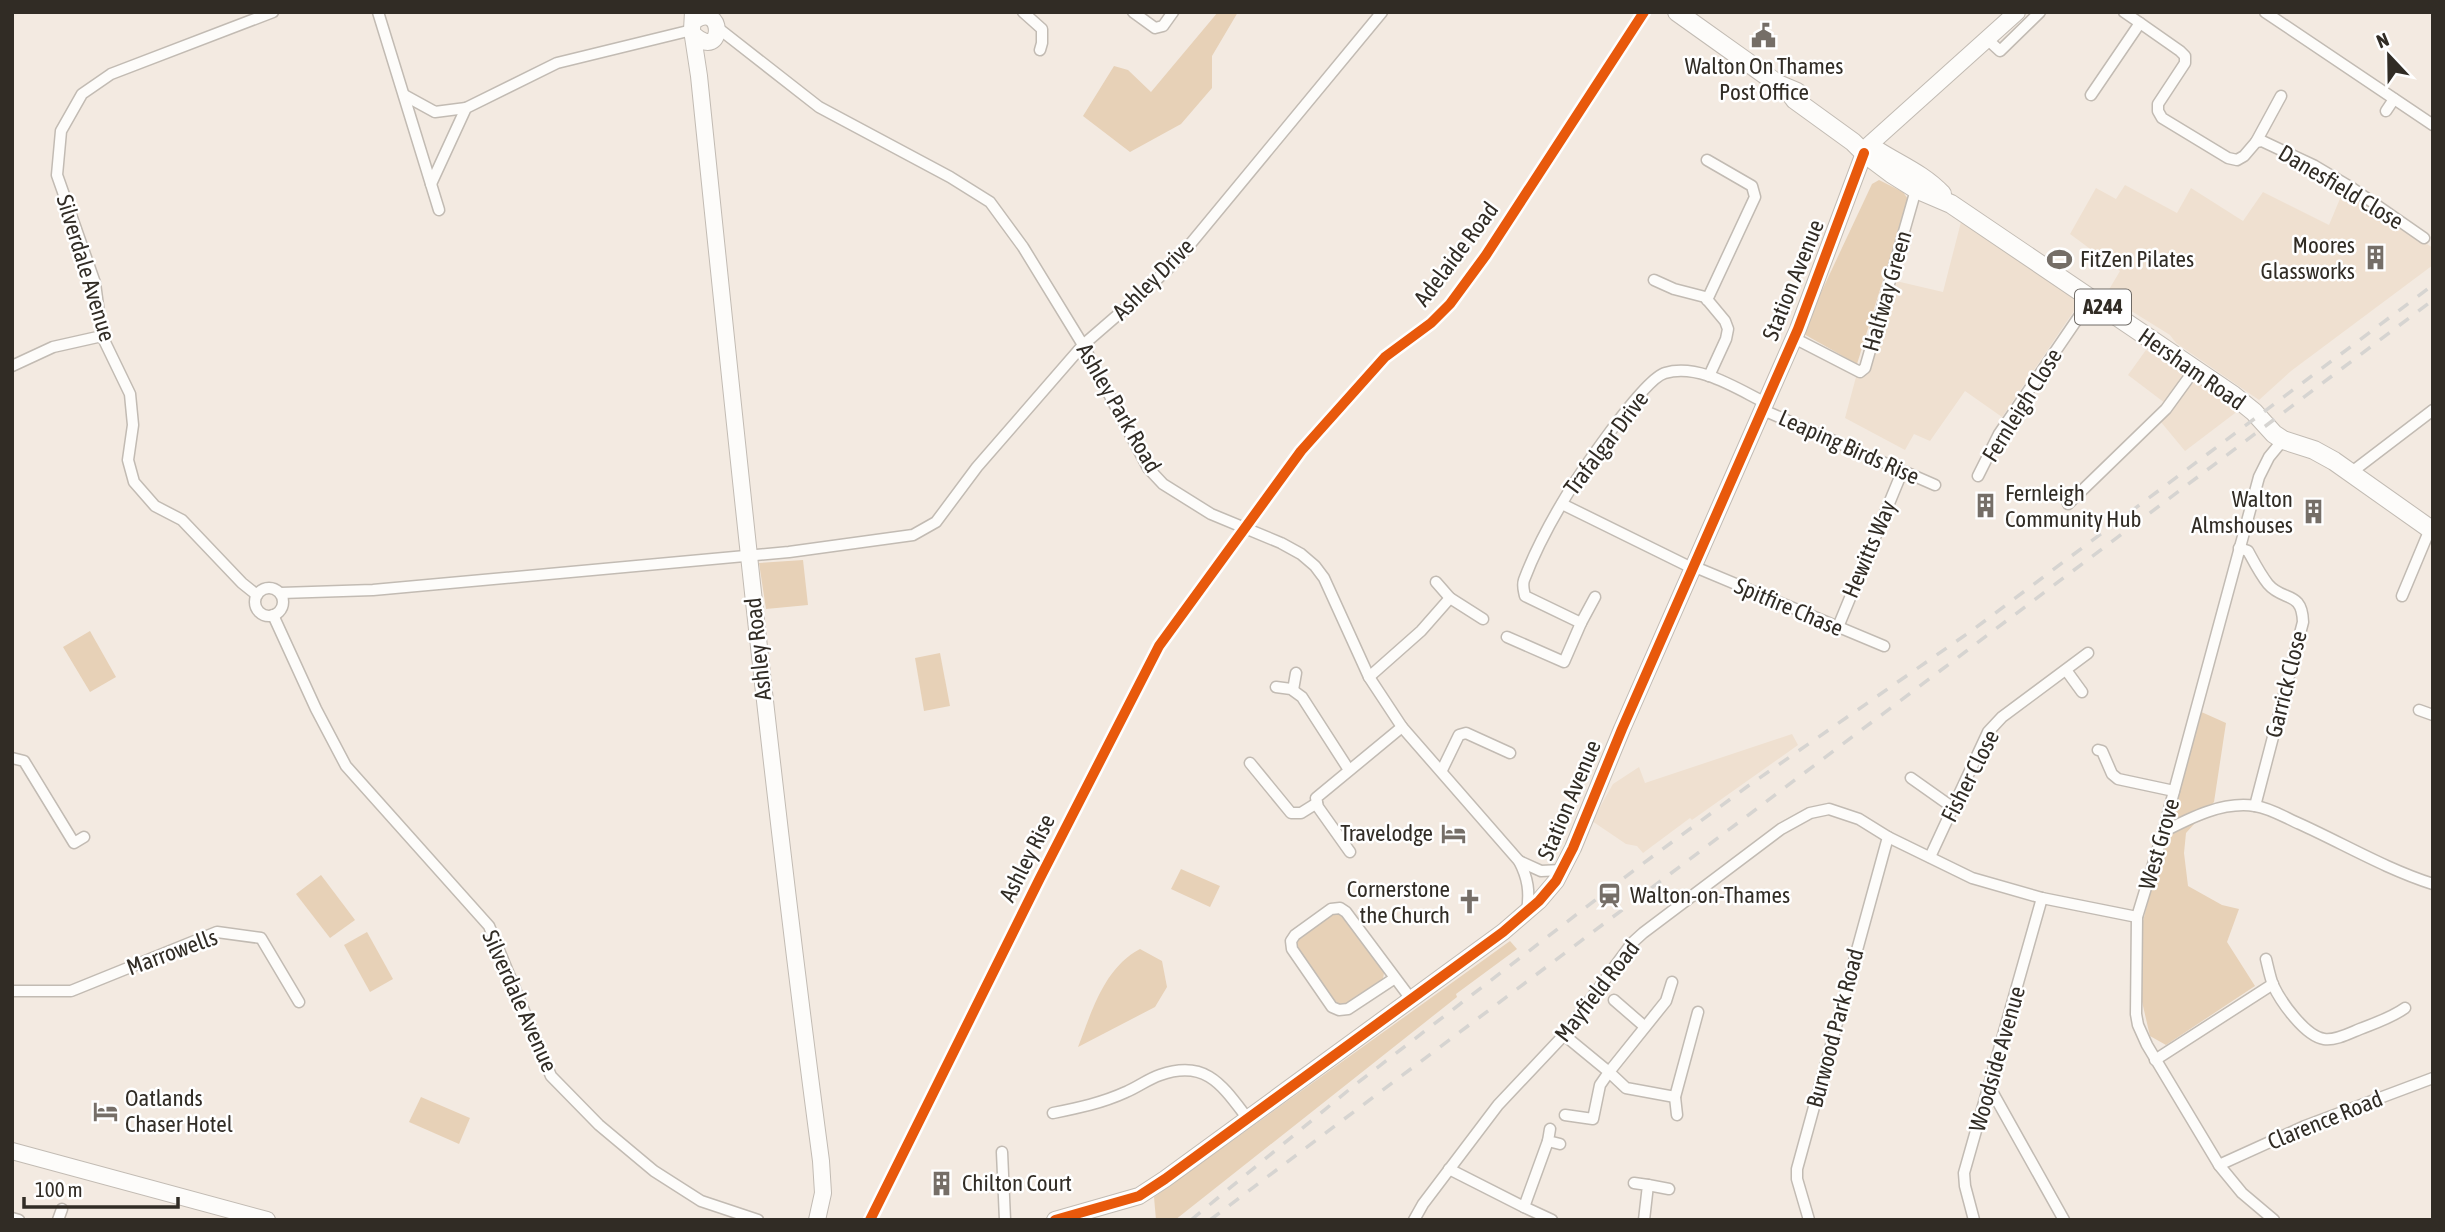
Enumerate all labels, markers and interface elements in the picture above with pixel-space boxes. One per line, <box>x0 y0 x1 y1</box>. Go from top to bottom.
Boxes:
north arrow <box>2354 21 2424 91</box>
public building icon: Walton On Thames Post Office <box>1750 22 1778 50</box>
text: N <box>2373 28 2392 53</box>
place label: Walton On Thames Post Office <box>1685 53 1843 105</box>
street label: Danesfield Close <box>2274 140 2408 234</box>
street label: Silverdale Avenue <box>51 192 121 344</box>
street label: Adelaide Road <box>1409 197 1503 311</box>
street label: Station Avenue <box>1757 216 1829 344</box>
street label: Halfway Green <box>1857 228 1917 354</box>
place label: Moores Glassworks <box>2260 232 2355 284</box>
street label: Ashley Drive <box>1107 233 1199 325</box>
building icon: Moores Glassworks <box>2361 244 2389 272</box>
sports icon: FitZen Pilates <box>2046 245 2074 273</box>
place label: FitZen Pilates <box>2080 246 2194 272</box>
road number: A244 <box>2075 290 2131 324</box>
street label: Hersham Road <box>2134 323 2250 415</box>
street label: Ashley Park Road <box>1072 339 1166 477</box>
street label: Fernleigh Close <box>1977 344 2067 466</box>
street label: Trafalgar Drive <box>1559 386 1653 500</box>
street label: Leaping Birds Rise <box>1775 404 1923 490</box>
place label: Fernleigh Community Hub <box>2005 480 2141 532</box>
place label: Walton Almshouses <box>2191 486 2293 538</box>
building icon: Fernleigh Community Hub <box>1971 492 1999 520</box>
street label: Hewitts Way <box>1837 496 1901 602</box>
building icon: Walton Almshouses <box>2299 498 2327 526</box>
street label: Spitfire Chase <box>1731 573 1847 641</box>
street label: Ashley Road <box>740 596 776 702</box>
street label: Garrick Close <box>2260 628 2312 740</box>
street label: Fisher Close <box>1936 726 2004 826</box>
street label: Station Avenue <box>1532 736 1606 864</box>
street label: West Grove <box>2134 795 2184 893</box>
street label: Ashley Rise <box>994 810 1060 906</box>
hotel icon: Travelodge <box>1439 819 1467 847</box>
place label: Travelodge <box>1340 820 1433 846</box>
place label: Cornerstone the Church <box>1347 876 1450 928</box>
station icon: Walton-on-Thames <box>1596 881 1624 909</box>
place label: Walton-on-Thames <box>1630 882 1790 908</box>
church icon: Cornerstone the Church <box>1456 888 1484 916</box>
street label: Marrowells <box>123 924 221 980</box>
street label: Silverdale Avenue <box>477 926 563 1076</box>
street label: Mayfield Road <box>1549 935 1645 1047</box>
street label: Burwood Park Road <box>1801 946 1869 1110</box>
street label: Woodside Avenue <box>1964 983 2030 1135</box>
place label: Oatlands Chaser Hotel <box>125 1085 233 1137</box>
street label: Clarence Road <box>2264 1085 2386 1155</box>
hotel icon: Oatlands Chaser Hotel <box>91 1097 119 1125</box>
scale bar <box>24 1166 178 1210</box>
building icon: Chilton Court <box>928 1169 956 1197</box>
place label: Chilton Court <box>962 1170 1072 1196</box>
text: 100 m <box>35 1177 83 1201</box>

